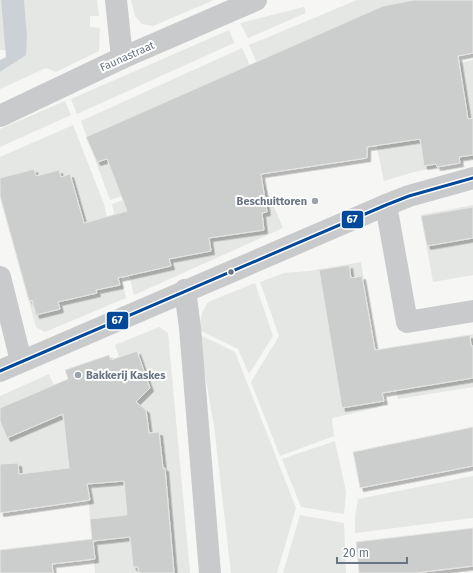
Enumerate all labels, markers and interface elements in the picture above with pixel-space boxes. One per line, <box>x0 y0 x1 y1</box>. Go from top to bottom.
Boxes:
street label: Faunastraat <box>98 39 156 74</box>
place label: Beschuittoren <box>237 195 307 208</box>
marker: Beschuittoren <box>310 196 320 206</box>
line badge: 67 <box>341 210 364 229</box>
text: 67 <box>346 213 358 226</box>
unlabelled marker <box>226 267 236 277</box>
line badge: 67 <box>106 311 129 330</box>
text: 67 <box>111 314 123 327</box>
place label: Bakkerij Kaskes <box>86 369 166 382</box>
marker: Bakkerij Kaskes <box>73 370 83 380</box>
scale bar <box>337 539 407 565</box>
text: 20 m <box>343 546 369 560</box>

